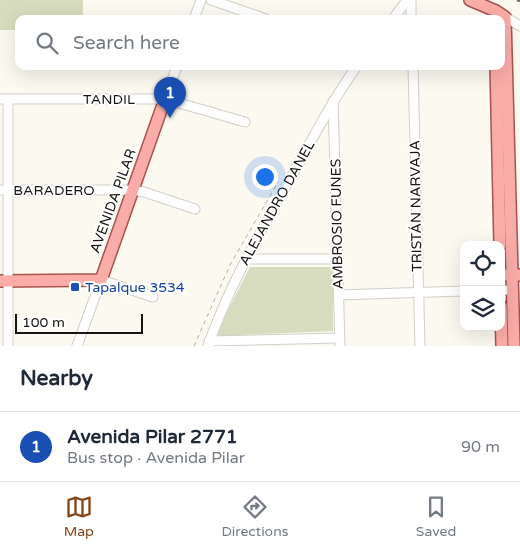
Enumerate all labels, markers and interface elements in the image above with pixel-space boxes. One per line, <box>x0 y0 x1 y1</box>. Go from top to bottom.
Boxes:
search box <box>15 15 505 70</box>
icon: search <box>33 29 61 57</box>
text: Search here <box>73 32 180 54</box>
pin: 1 <box>154 77 186 118</box>
street label: TANDIL <box>83 91 135 108</box>
street label: ALEJANDRO DANEL <box>236 138 318 268</box>
street label: TRISTÁN NARVAJA <box>406 140 426 272</box>
street label: AVENIDA PILAR <box>86 147 140 255</box>
street label: AMBROSIO FUNES <box>327 158 347 289</box>
your location <box>252 164 278 190</box>
street label: BARADERO <box>13 182 95 199</box>
map controls <box>460 241 505 331</box>
button: locate <box>460 241 505 286</box>
place label: Tapalque 3534 <box>85 279 185 296</box>
marker: Tapalque 3534 <box>69 281 81 293</box>
button: layers <box>460 286 505 331</box>
scale bar <box>15 311 142 334</box>
text: 100 m <box>22 314 65 331</box>
text: Nearby <box>20 366 93 391</box>
text: Avenida Pilar 2771 <box>67 426 238 448</box>
text: 1 <box>31 437 41 457</box>
text: 90 m <box>461 437 500 457</box>
text: Bus stop · Avenida Pilar <box>67 448 245 468</box>
tab: Map <box>64 493 94 540</box>
tab: Directions <box>221 493 288 540</box>
tab: Saved <box>416 493 456 540</box>

